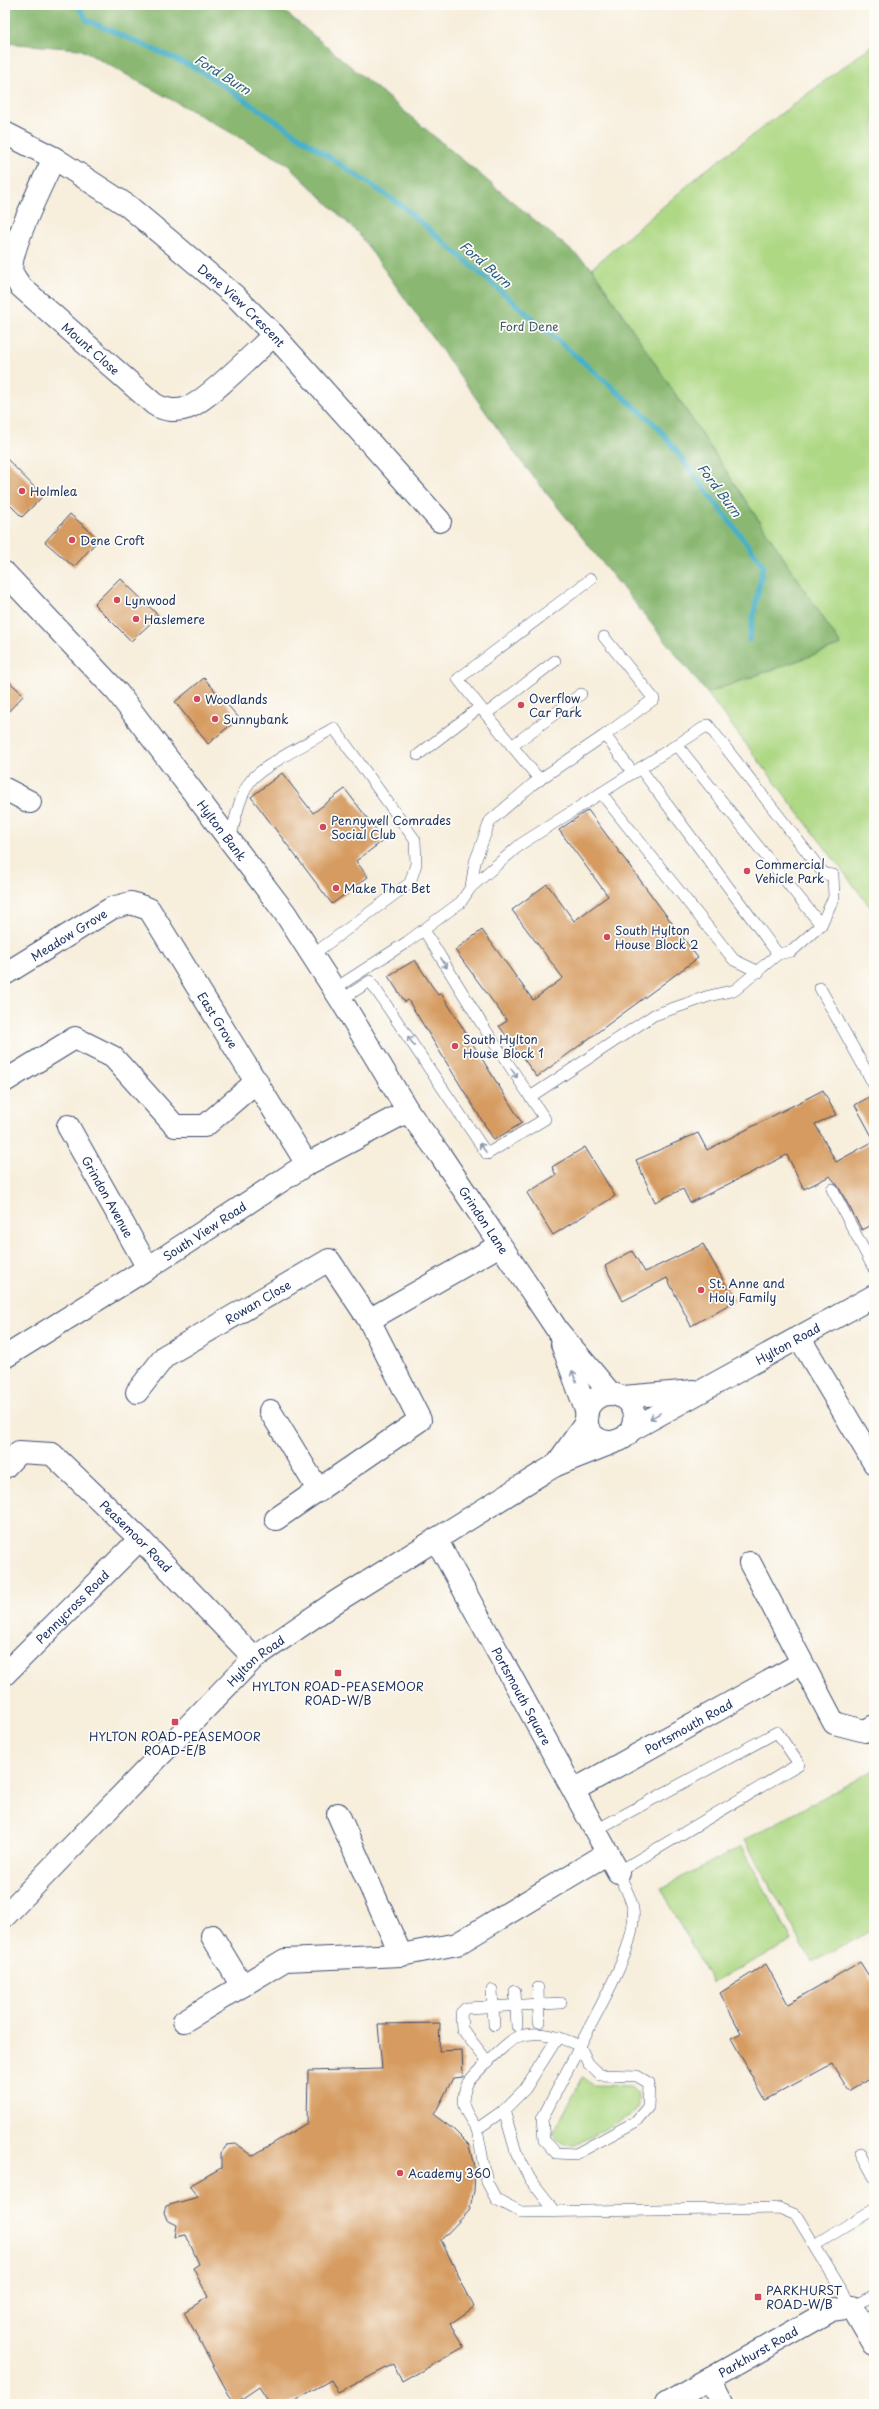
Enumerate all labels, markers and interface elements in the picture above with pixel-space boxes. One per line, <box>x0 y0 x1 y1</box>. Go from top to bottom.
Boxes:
water label: Ford Burn <box>191 49 255 99</box>
water label: Ford Burn <box>456 236 517 292</box>
street label: Dene View Crescent <box>194 259 290 351</box>
park label: Ford Dene <box>499 317 559 335</box>
street label: Mount Close <box>58 318 124 379</box>
water label: Ford Burn <box>694 459 747 521</box>
place label: Holmlea <box>30 482 78 500</box>
marker: Holmlea <box>17 486 27 496</box>
place label: Dene Croft <box>80 531 145 549</box>
marker: Dene Croft <box>67 535 77 545</box>
place label: Lynwood <box>125 591 176 609</box>
marker: Lynwood <box>112 595 122 605</box>
place label: Haslemere <box>144 610 206 628</box>
marker: Haslemere <box>131 614 141 624</box>
place label: Overflow Car Park <box>529 689 582 721</box>
place label: Woodlands <box>205 690 268 708</box>
marker: Woodlands <box>192 694 202 704</box>
marker: Overflow Car Park <box>516 700 526 710</box>
place label: Sunnybank <box>223 710 289 728</box>
marker: Sunnybank <box>210 714 220 724</box>
street label: Hylton Bank <box>193 796 251 864</box>
place label: Pennywell Comrades Social Club <box>331 811 452 843</box>
marker: Pennywell Comrades Social Club <box>318 822 328 832</box>
place label: Commercial Vehicle Park <box>755 855 825 887</box>
marker: Commercial Vehicle Park <box>742 866 752 876</box>
place label: Make That Bet <box>344 879 430 897</box>
marker: Make That Bet <box>331 883 341 893</box>
street label: Meadow Grove <box>27 904 111 965</box>
place label: South Hylton House Block 2 <box>615 921 698 953</box>
marker: South Hylton House Block 2 <box>602 932 612 942</box>
one-way arrow <box>441 957 449 969</box>
street label: East Grove <box>193 988 242 1052</box>
place label: South Hylton House Block 1 <box>463 1030 544 1062</box>
one-way arrow <box>407 1036 415 1047</box>
marker: South Hylton House Block 1 <box>450 1041 460 1051</box>
one-way arrow <box>510 1067 518 1078</box>
one-way arrow <box>479 1143 487 1154</box>
street label: Grindon Avenue <box>78 1152 138 1241</box>
street label: Grindon Lane <box>455 1183 513 1258</box>
street label: South View Road <box>159 1197 250 1265</box>
place label: St. Anne and Holy Family <box>709 1274 785 1306</box>
street label: Rowan Close <box>221 1275 294 1328</box>
marker: St. Anne and Holy Family <box>696 1285 706 1295</box>
street label: Hylton Road <box>752 1318 823 1369</box>
one-way arrow <box>569 1370 577 1382</box>
one-way arrow <box>649 1413 661 1421</box>
street label: Peasemoor Road <box>96 1496 176 1576</box>
street label: Pennycross Road <box>31 1566 113 1648</box>
street label: Hylton Road <box>222 1631 288 1690</box>
street label: Portsmouth Square <box>488 1644 556 1748</box>
marker: HYLTON ROAD-PEASEMOOR ROAD-W/B <box>333 1668 343 1678</box>
place label: HYLTON ROAD-PEASEMOOR ROAD-W/B <box>252 1677 424 1709</box>
street label: Portsmouth Road <box>641 1694 736 1758</box>
marker: HYLTON ROAD-PEASEMOOR ROAD-E/B <box>170 1717 180 1727</box>
place label: HYLTON ROAD-PEASEMOOR ROAD-E/B <box>89 1727 261 1759</box>
place label: Academy 360 <box>408 2164 491 2182</box>
marker: Academy 360 <box>395 2168 405 2178</box>
place label: PARKHURST ROAD-W/B <box>766 2281 843 2313</box>
marker: PARKHURST ROAD-W/B <box>753 2292 763 2302</box>
street label: Parkhurst Road <box>715 2322 801 2381</box>

